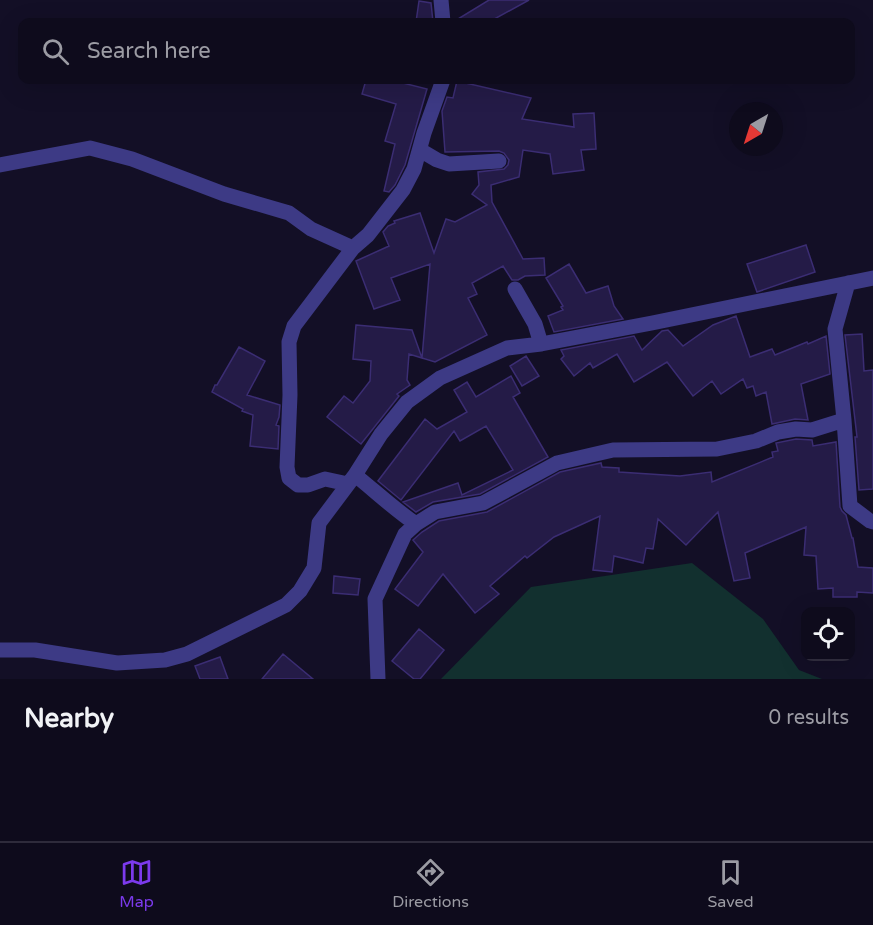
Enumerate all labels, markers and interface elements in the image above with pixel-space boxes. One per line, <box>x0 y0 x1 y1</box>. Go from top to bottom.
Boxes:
search box <box>18 18 855 84</box>
icon: search <box>39 35 72 68</box>
text: Search here <box>87 38 211 64</box>
north arrow <box>729 102 783 156</box>
map controls <box>801 607 855 661</box>
button: locate <box>801 607 855 661</box>
text: Nearby <box>24 703 114 734</box>
text: 0 results <box>769 706 849 730</box>
tab: Map <box>119 856 154 912</box>
tab: Directions <box>392 856 469 912</box>
tab: Saved <box>707 856 754 912</box>

